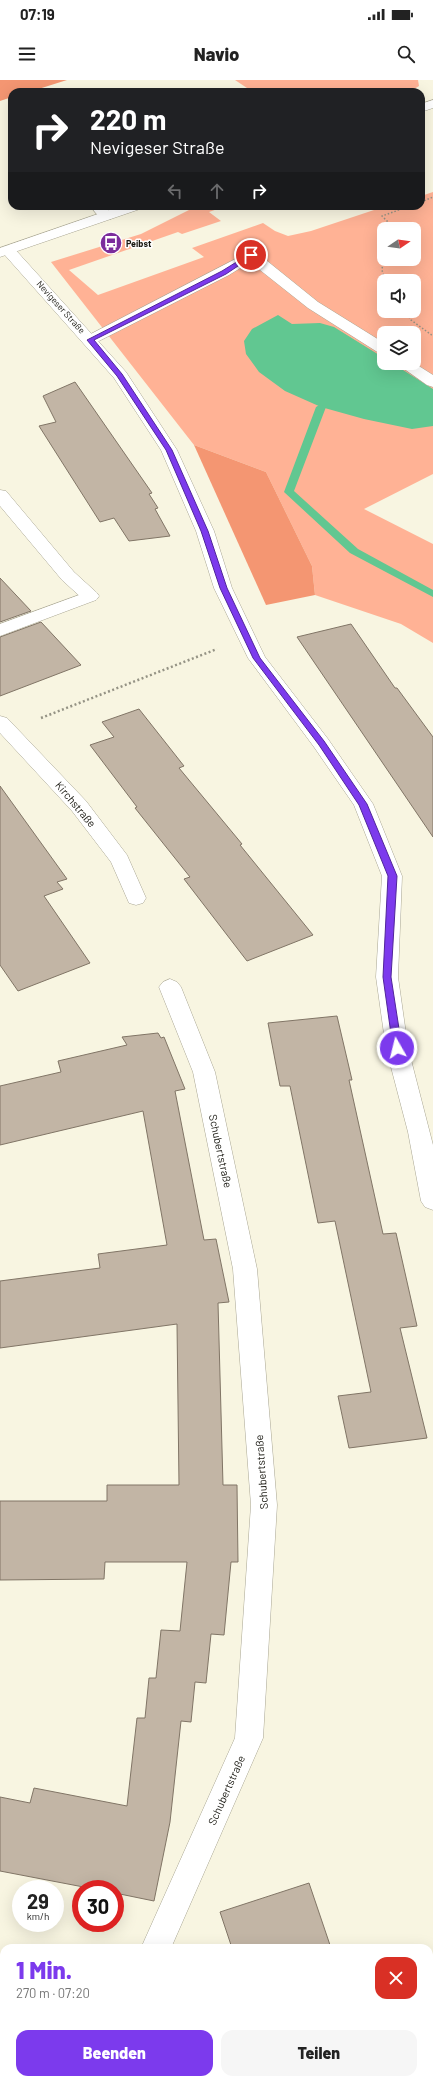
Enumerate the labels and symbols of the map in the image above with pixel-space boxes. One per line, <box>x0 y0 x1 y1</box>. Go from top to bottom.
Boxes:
north arrow <box>377 222 421 266</box>
bus stop icon: Peibst <box>98 230 124 256</box>
place label: Peibst <box>126 238 152 249</box>
pin <box>234 238 268 272</box>
street label: Nevigeser Straße <box>34 278 88 336</box>
street label: Kirchstraße <box>53 778 99 830</box>
position arrow <box>376 1027 418 1069</box>
street label: Schubertstraße <box>207 1113 235 1189</box>
street label: Schubertstraße <box>252 1434 270 1510</box>
street label: Schubertstraße <box>205 1753 247 1827</box>
speed limit sign: 30 <box>72 1880 124 1932</box>

